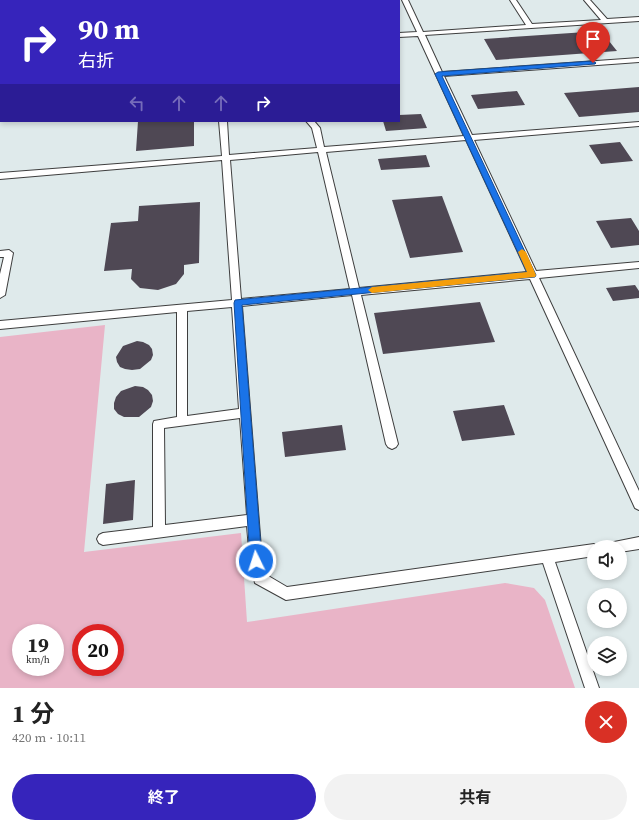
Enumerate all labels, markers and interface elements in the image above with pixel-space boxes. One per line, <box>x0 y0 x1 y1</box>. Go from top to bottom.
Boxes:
text: 90 m <box>78 10 140 48</box>
icon: right <box>12 16 64 68</box>
pin <box>576 22 610 63</box>
icon: arrive <box>582 28 604 50</box>
text: 右折 <box>78 48 114 73</box>
icon: left <box>126 92 148 114</box>
icon: ahead <box>168 92 190 114</box>
icon: ahead <box>210 92 232 114</box>
icon: right <box>252 92 274 114</box>
position arrow <box>235 540 277 582</box>
map controls <box>587 540 627 676</box>
button: sound <box>587 540 627 580</box>
button: search <box>587 588 627 628</box>
speed limit sign: 20 <box>72 624 124 676</box>
text: 19 <box>27 631 49 659</box>
button: layers <box>587 636 627 676</box>
text: km/h <box>26 653 50 666</box>
text: 1 分 <box>12 697 54 730</box>
button: close <box>585 701 627 743</box>
text: 420 m · 10:11 <box>12 729 86 746</box>
button: 終了 <box>12 774 316 820</box>
button: 共有 <box>324 774 627 820</box>

